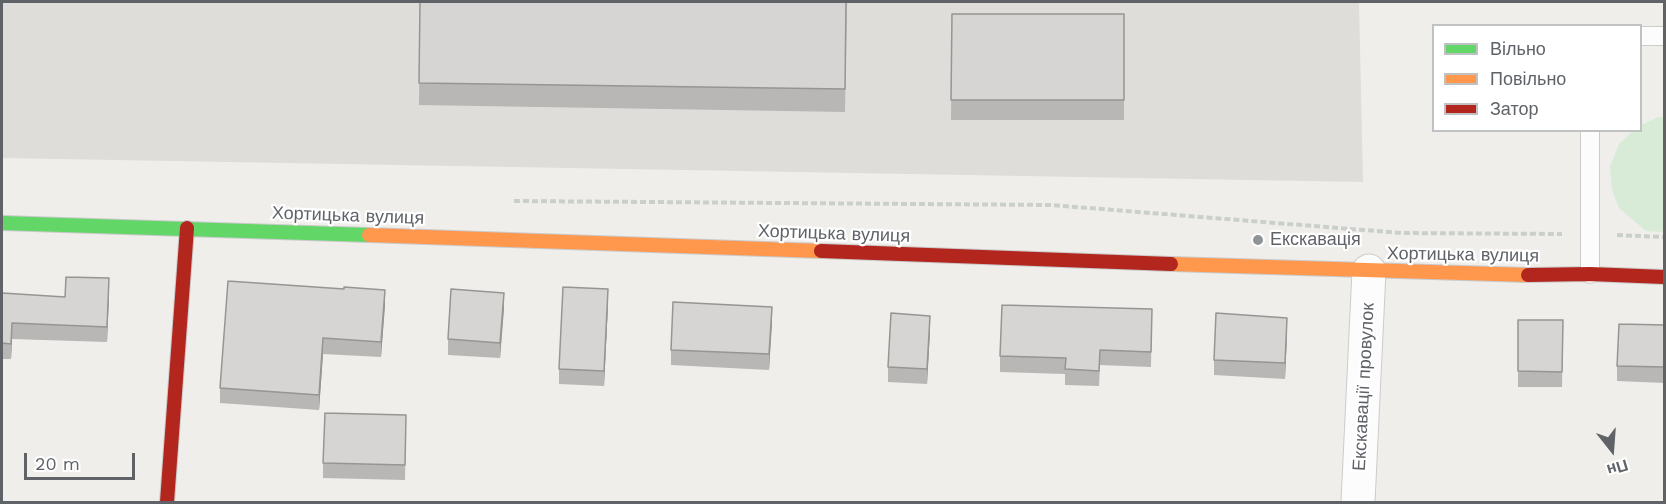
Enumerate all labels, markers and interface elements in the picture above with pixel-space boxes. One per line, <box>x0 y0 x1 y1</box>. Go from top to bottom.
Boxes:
legend <box>1432 24 1642 132</box>
text: Вільно <box>1490 38 1546 59</box>
text: Повільно <box>1490 68 1566 89</box>
text: Затор <box>1490 98 1539 119</box>
street label: Хортицька вулиця <box>272 203 424 229</box>
street label: Хортицька вулиця <box>758 221 910 247</box>
place label: Екскавація <box>1270 229 1361 251</box>
marker: Екскавація <box>1251 233 1265 247</box>
street label: Хортицька вулиця <box>1387 243 1539 267</box>
street label: Екскавації провулок <box>1349 302 1379 472</box>
north arrow <box>1582 420 1642 480</box>
scale bar <box>27 441 138 479</box>
text: 20 m <box>35 453 80 474</box>
text: Пн <box>1605 456 1630 480</box>

